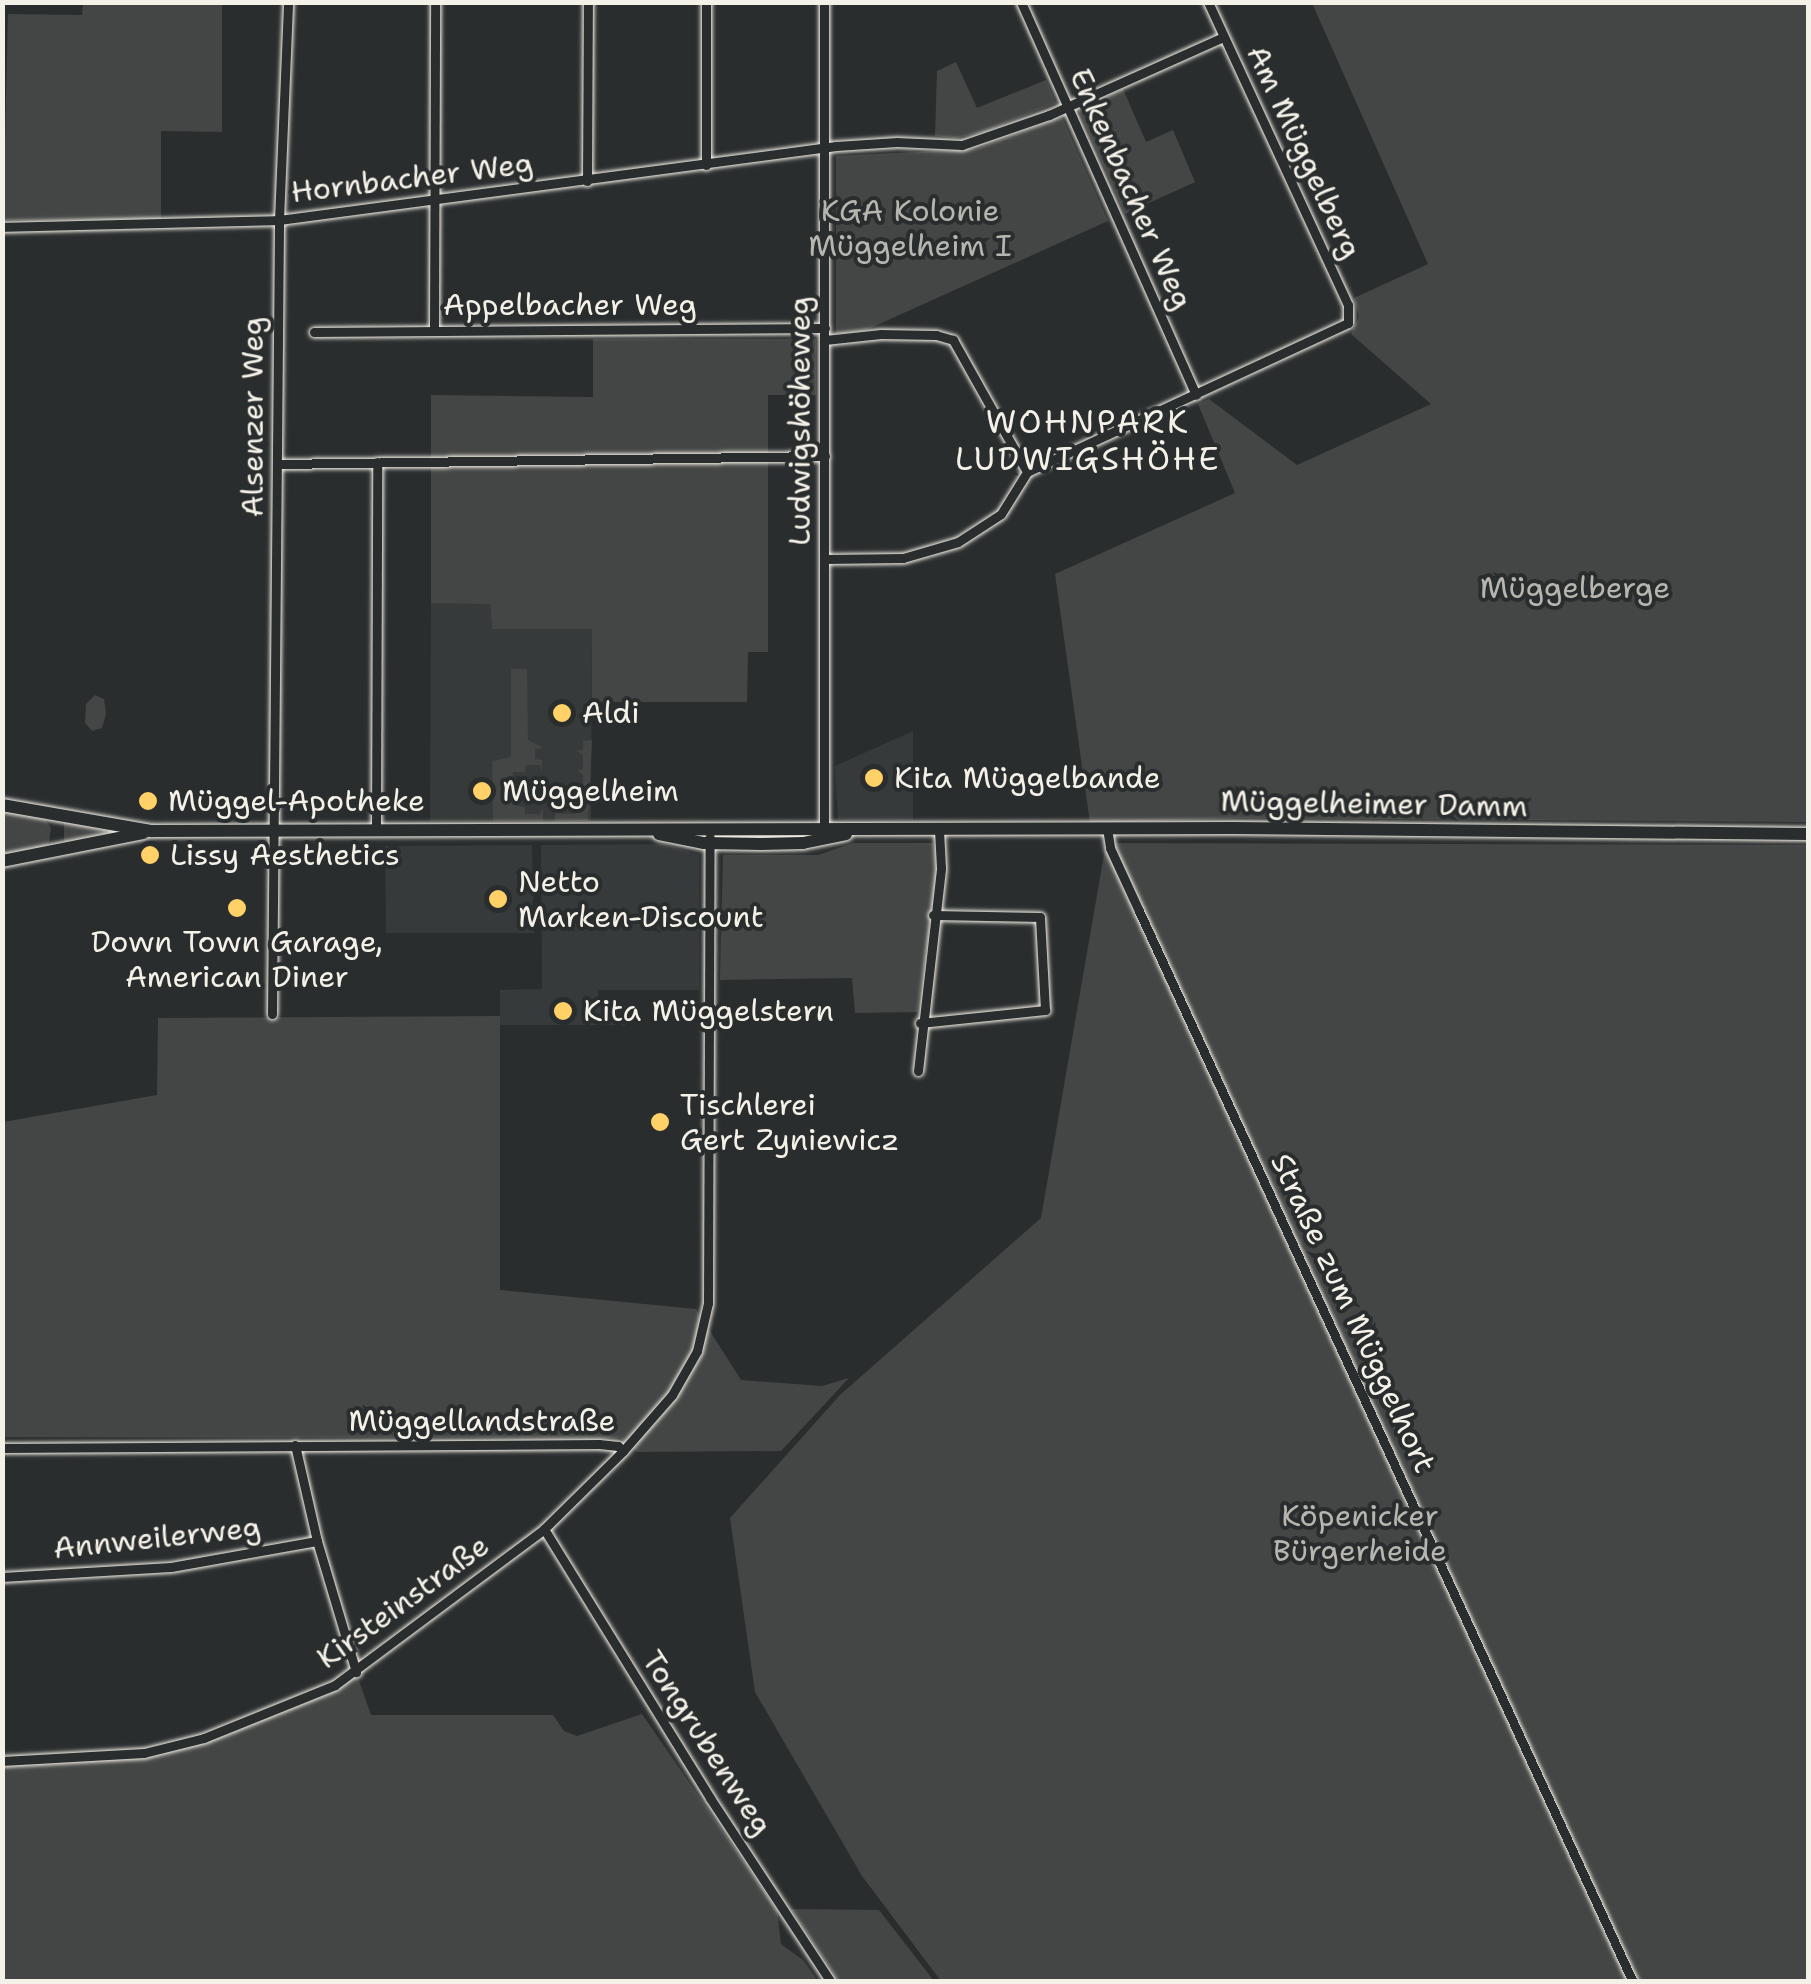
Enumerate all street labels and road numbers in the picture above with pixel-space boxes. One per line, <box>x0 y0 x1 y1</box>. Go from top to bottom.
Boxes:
street label: Am Müggelberg <box>1239 40 1369 264</box>
street label: Enkenbacher Weg <box>1062 63 1200 315</box>
street label: Hornbacher Weg <box>289 145 535 211</box>
street label: Appelbacher Weg <box>443 287 697 323</box>
street label: Ludwigshöheweg <box>782 296 818 546</box>
street label: Alsenzer Weg <box>235 317 271 517</box>
street label: Müggelheimer Damm <box>1220 783 1528 825</box>
street label: Straße zum Müggelhort <box>1263 1148 1443 1478</box>
street label: Müggellandstraße <box>348 1403 616 1439</box>
street label: Annweilerweg <box>51 1509 263 1567</box>
street label: Kirsteinstraße <box>310 1528 496 1676</box>
street label: Tongrubenweg <box>634 1644 780 1842</box>

